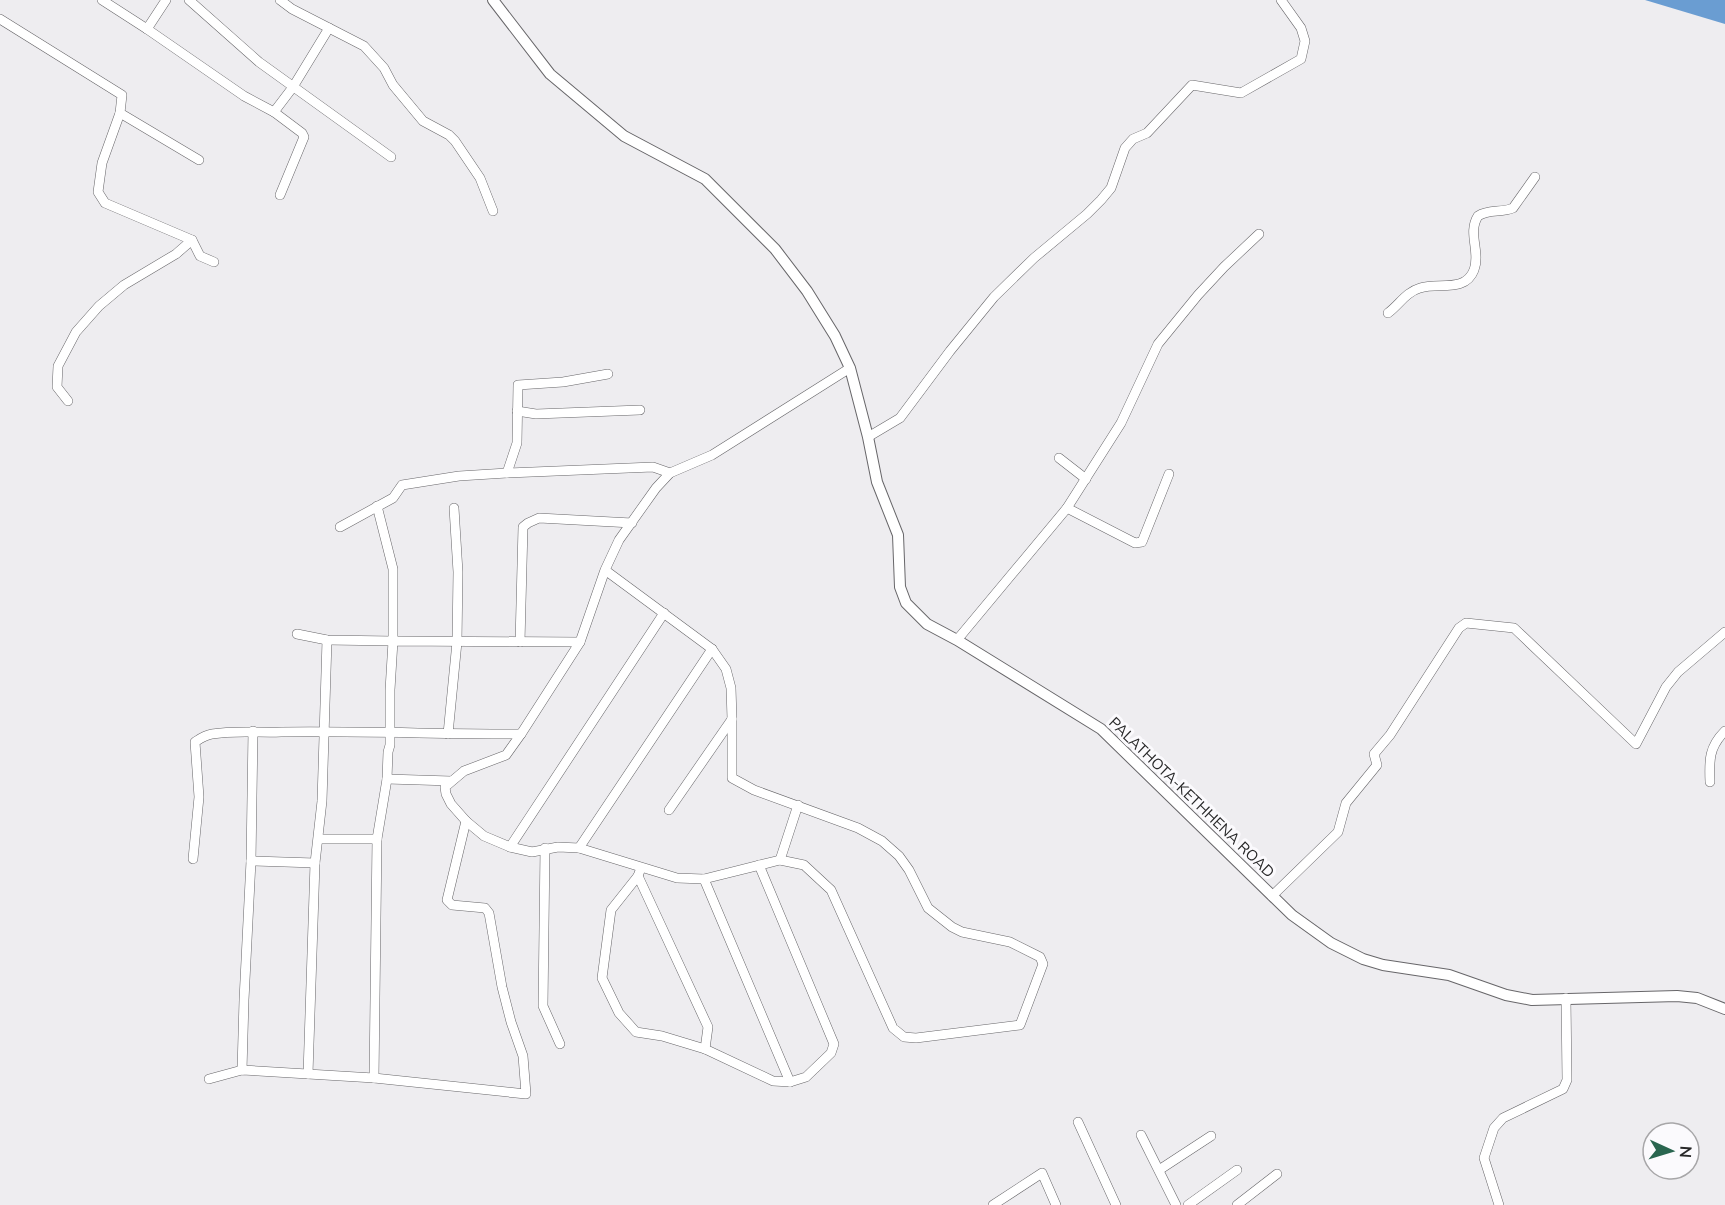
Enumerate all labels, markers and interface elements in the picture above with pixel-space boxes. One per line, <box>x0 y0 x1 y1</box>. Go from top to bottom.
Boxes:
street label: PALATHOTA-KETHHENA ROAD <box>1105 713 1279 881</box>
north arrow <box>1641 1121 1701 1181</box>
text: N <box>1676 1145 1696 1159</box>

